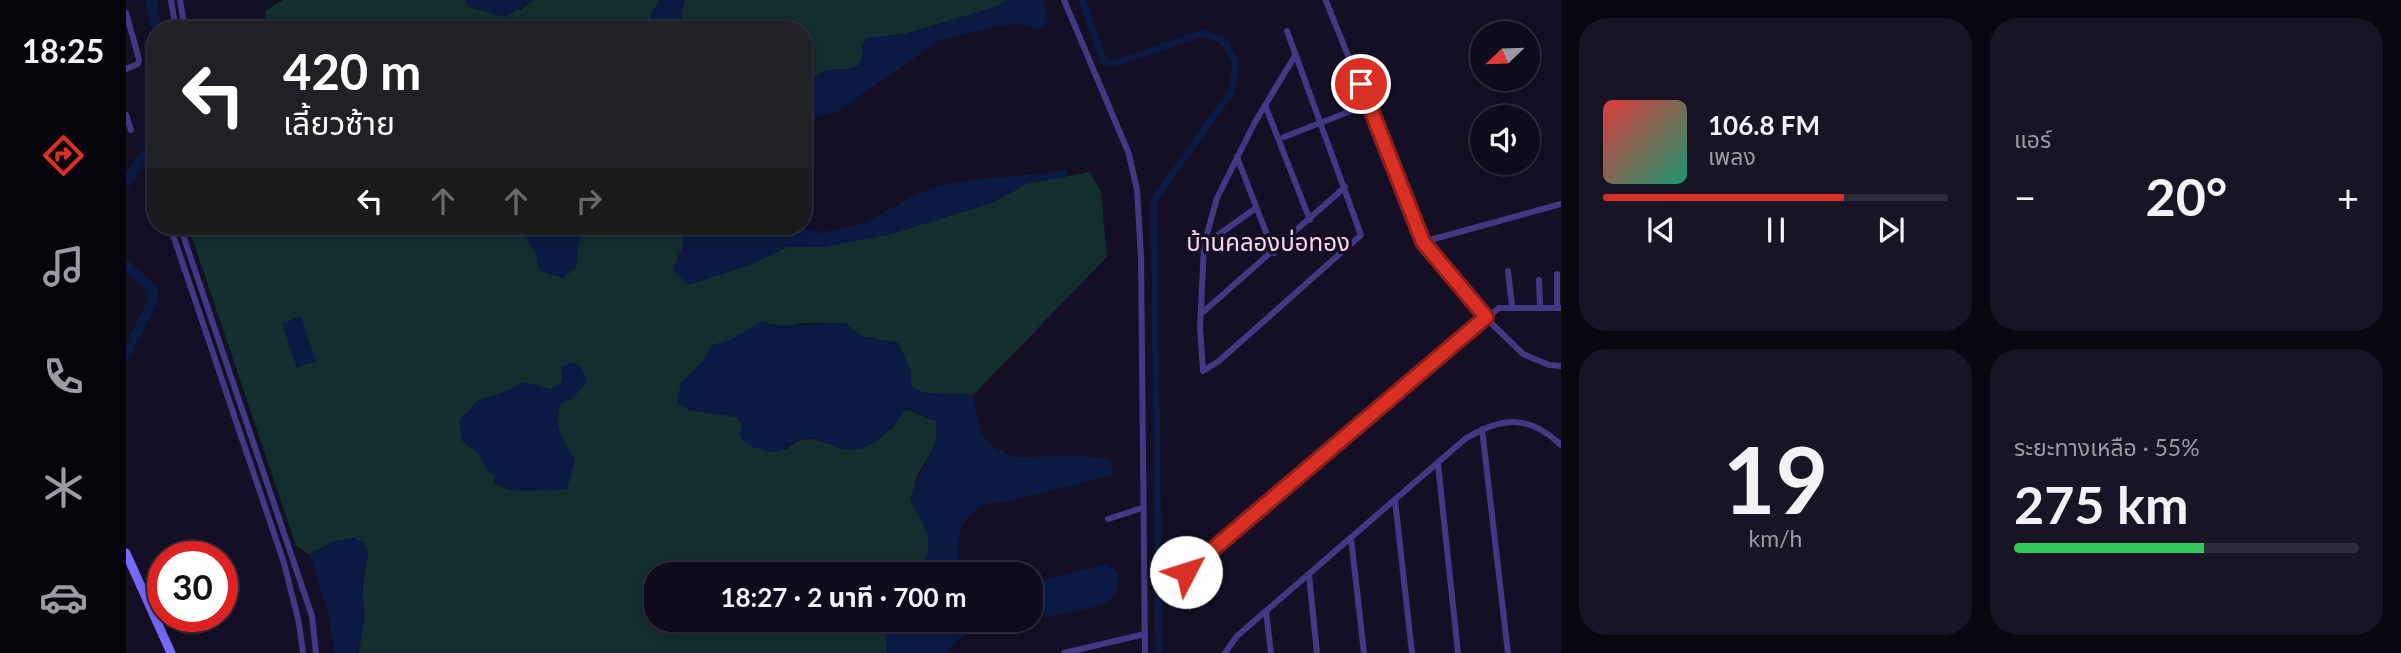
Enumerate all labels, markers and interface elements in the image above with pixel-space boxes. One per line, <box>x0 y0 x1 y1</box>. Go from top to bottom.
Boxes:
north arrow <box>1470 21 1540 91</box>
map controls <box>1470 21 1540 175</box>
text: 18:25 <box>22 31 104 70</box>
text: 420 m <box>283 42 421 100</box>
icon: left <box>168 49 259 140</box>
pin <box>1331 54 1391 114</box>
icon: arrive <box>1342 65 1380 103</box>
text: เลี้ยวซ้าย <box>283 103 395 142</box>
button: sound <box>1470 105 1540 175</box>
text: 106.8 FM <box>1708 109 1820 141</box>
text: แอร์ <box>2014 125 2051 153</box>
icon: directions <box>39 131 88 180</box>
text: เพลง <box>1708 142 1756 170</box>
text: 20° <box>2146 165 2227 227</box>
text: − <box>2014 174 2036 220</box>
text: + <box>2337 174 2359 220</box>
icon: left <box>351 182 389 220</box>
icon: ahead <box>424 182 462 220</box>
icon: ahead <box>497 182 535 220</box>
icon: right <box>570 182 608 220</box>
icon: previous <box>1642 211 1680 249</box>
icon: pause <box>1757 211 1795 249</box>
icon: next <box>1872 211 1910 249</box>
district label: บ้านคลองบ่อทอง <box>1186 227 1350 256</box>
icon: music <box>39 242 88 291</box>
icon: phone <box>39 352 88 401</box>
text: 19 <box>1723 424 1828 533</box>
text: ระยะทางเหลือ · 55% <box>2014 433 2200 461</box>
icon: climate <box>39 463 88 512</box>
text: 275 km <box>2014 473 2188 535</box>
text: km/h <box>1749 524 1802 552</box>
position arrow <box>1149 535 1223 609</box>
speed limit sign: 30 <box>147 541 238 632</box>
icon: car <box>39 573 88 622</box>
text: 18:27 · 2 นาที · 700 m <box>720 581 967 613</box>

